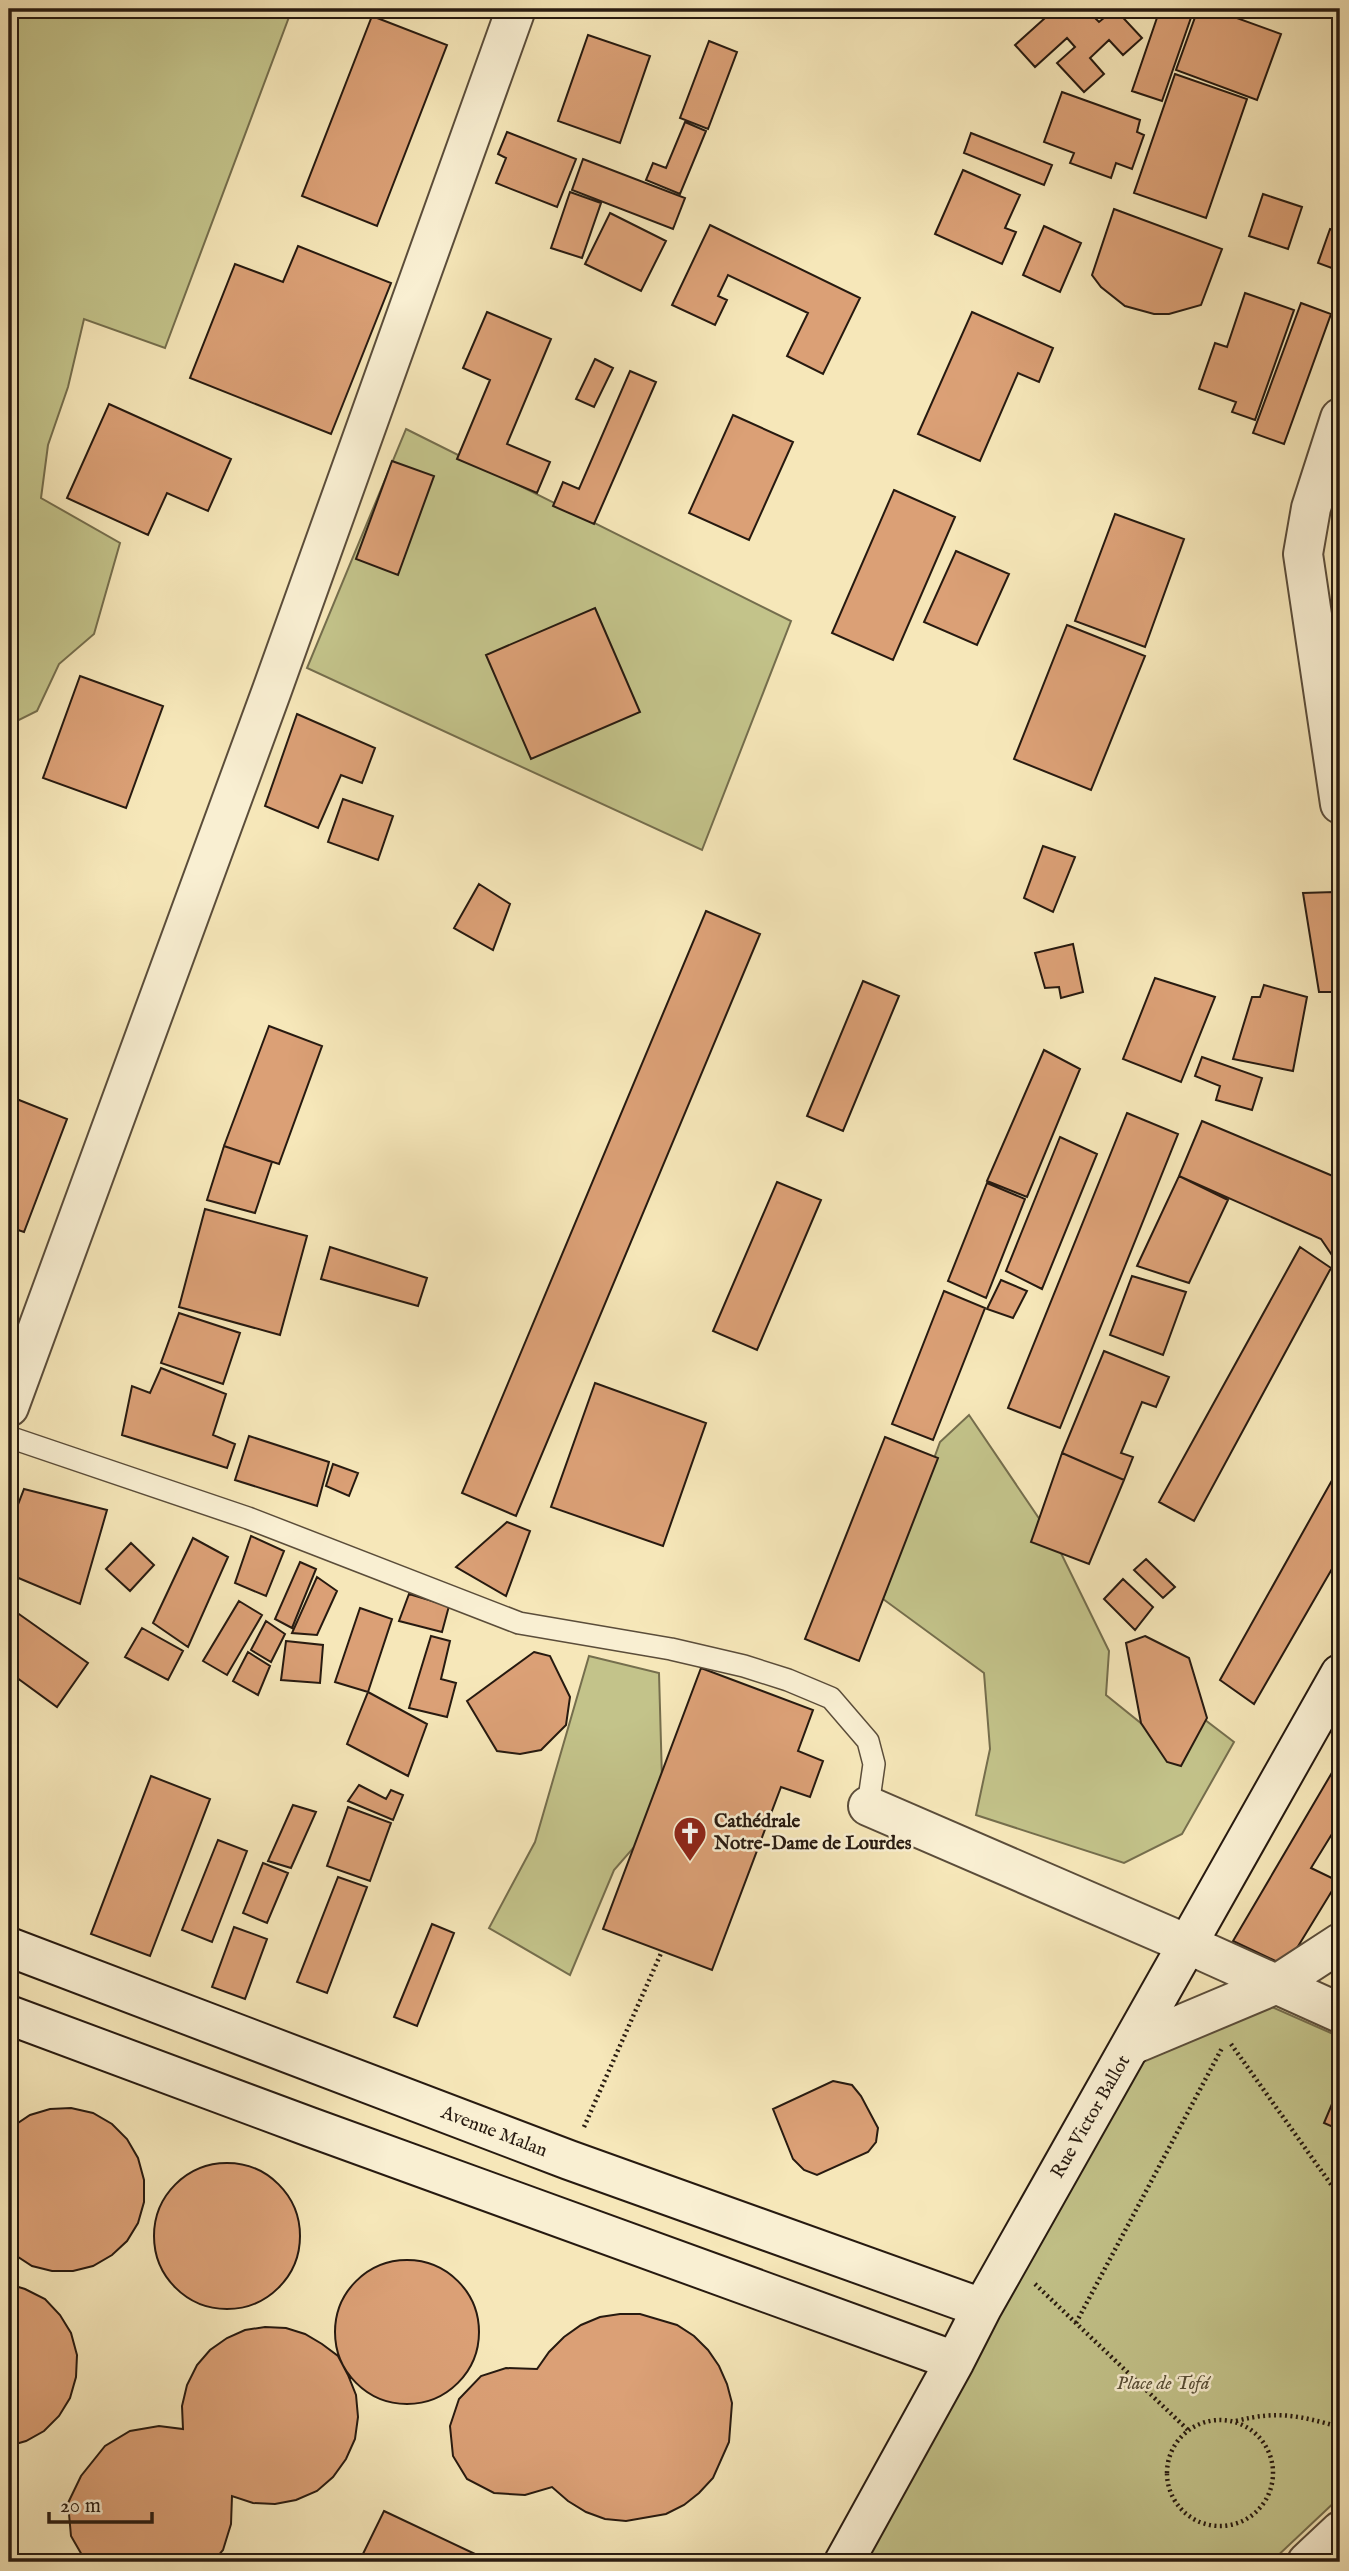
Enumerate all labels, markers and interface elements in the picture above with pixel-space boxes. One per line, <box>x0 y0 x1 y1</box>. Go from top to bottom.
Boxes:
place label: Cathédrale Notre-Dame de Lourdes <box>713 1810 912 1856</box>
church icon: Cathédrale Notre-Dame de Lourdes <box>671 1814 709 1863</box>
street label: Rue Victor Ballot <box>1046 2051 1136 2183</box>
street label: Avenue Malan <box>437 2100 551 2163</box>
park label: Place de Tofá <box>1117 2372 1212 2396</box>
scale bar <box>49 2480 152 2524</box>
text: 20 m <box>60 2493 101 2520</box>

